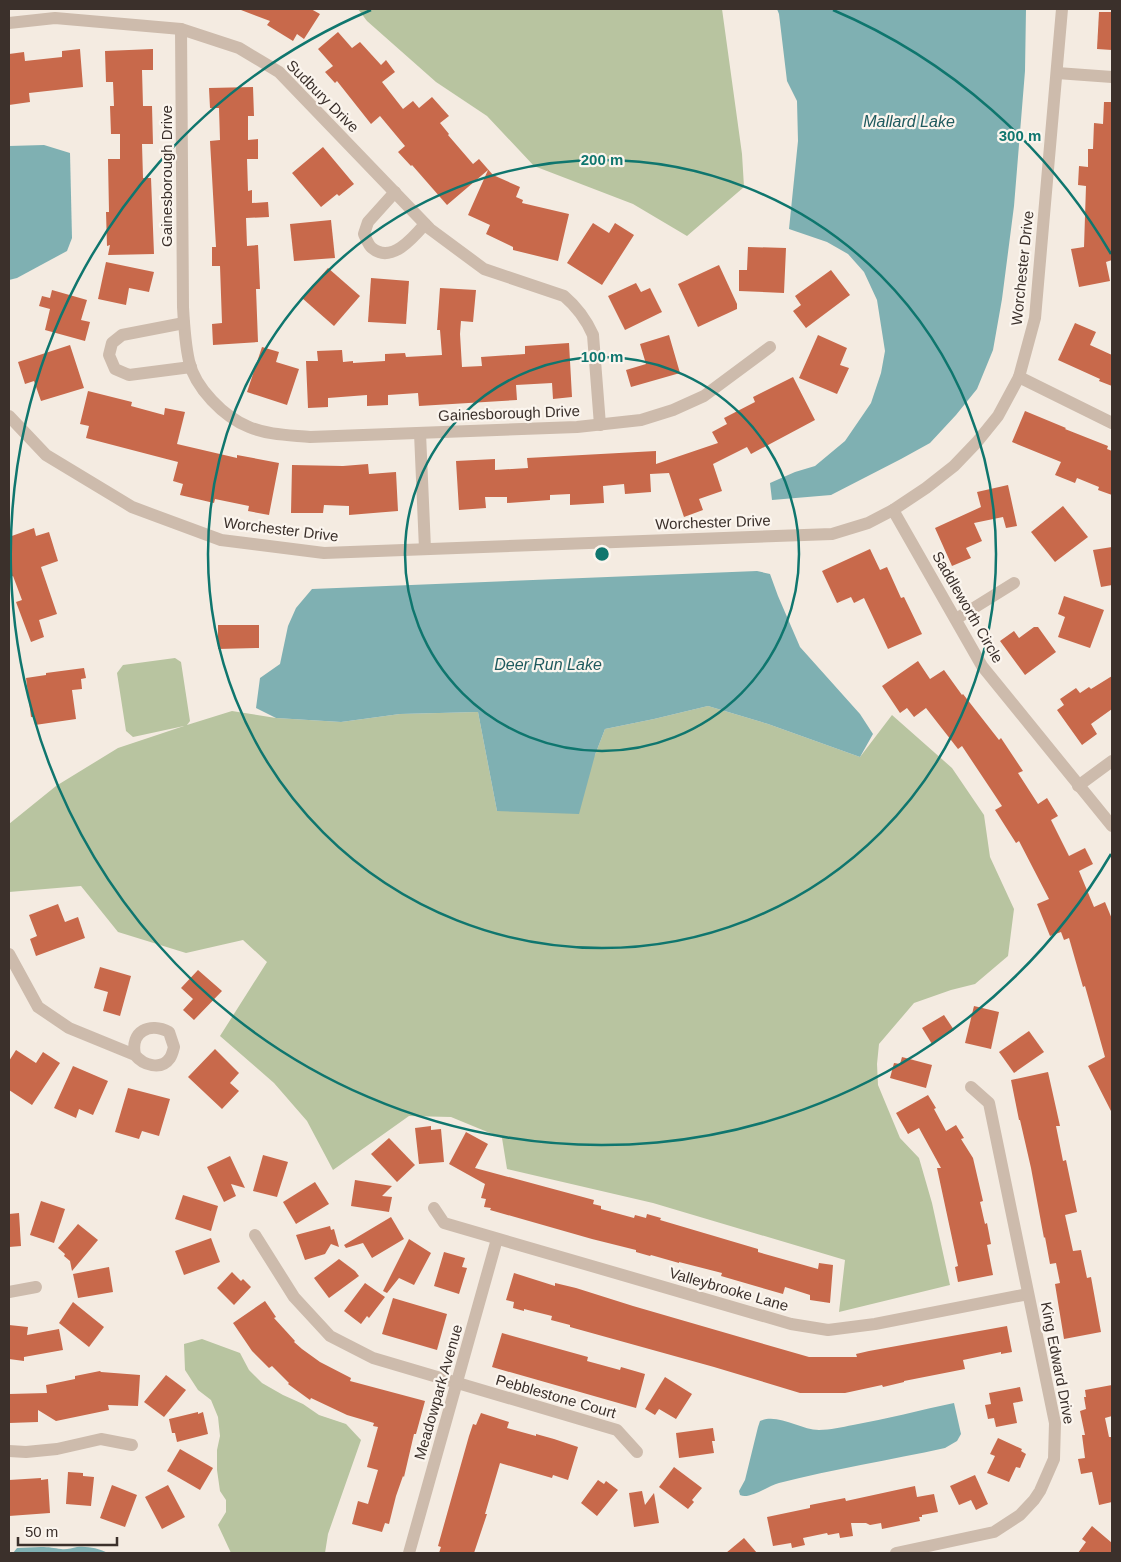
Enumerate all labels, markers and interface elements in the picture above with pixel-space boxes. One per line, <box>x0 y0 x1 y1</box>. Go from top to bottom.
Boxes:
street label: Sudbury Drive <box>283 56 363 136</box>
street label: Gainesborough Drive <box>158 105 175 247</box>
water label: Mallard Lake <box>863 113 955 130</box>
text: 300 m <box>999 127 1041 144</box>
text: 200 m <box>581 151 623 168</box>
street label: Worchester Drive <box>1008 210 1036 326</box>
text: 100 m <box>581 348 623 365</box>
street label: Gainesborough Drive <box>438 402 580 424</box>
street label: Worchester Drive <box>655 511 771 533</box>
street label: Worchester Drive <box>223 514 339 544</box>
centre of rings <box>593 545 611 563</box>
street label: Saddleworth Circle <box>929 548 1007 666</box>
water label: Deer Run Lake <box>494 656 602 673</box>
street label: Valleybrooke Lane <box>667 1264 791 1314</box>
street label: King Edward Drive <box>1038 1300 1078 1426</box>
street label: Meadowpark Avenue <box>411 1322 465 1462</box>
street label: Pebblestone Court <box>494 1371 619 1422</box>
scale bar <box>18 1514 116 1546</box>
text: 50 m <box>25 1523 58 1540</box>

